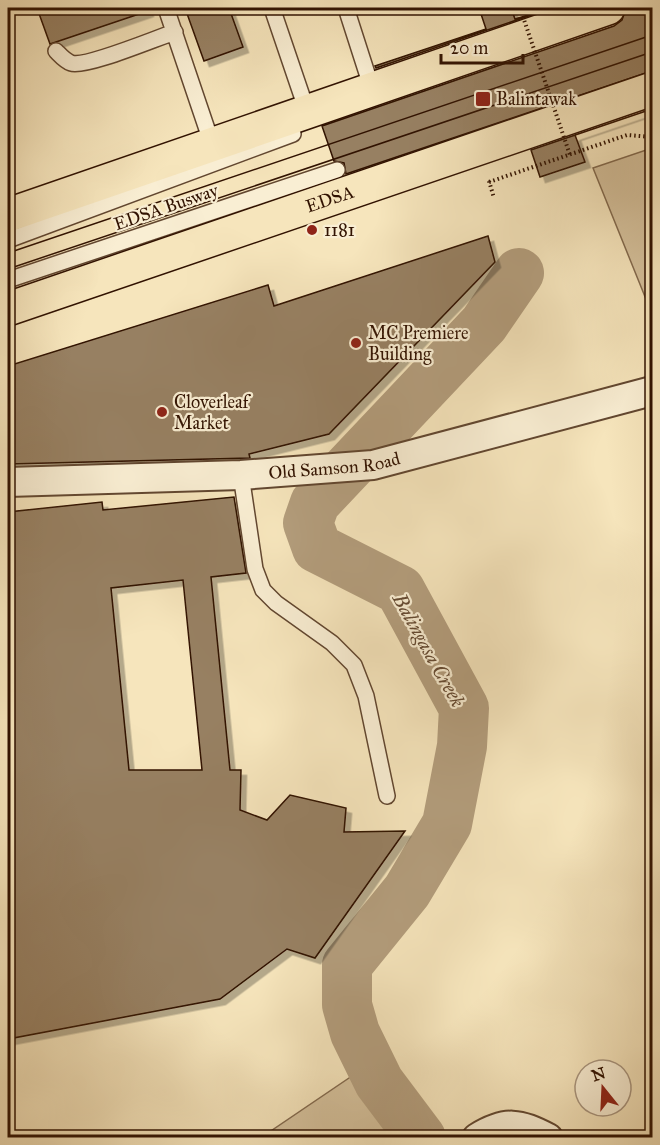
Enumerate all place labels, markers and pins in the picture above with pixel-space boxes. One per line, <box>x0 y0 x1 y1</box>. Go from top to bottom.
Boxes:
place label: Balintawak <box>496 88 577 110</box>
marker: Balintawak <box>474 90 492 108</box>
place label: 1181 <box>324 219 355 241</box>
marker: 1181 <box>305 223 319 237</box>
place label: MC Premiere Building <box>368 322 468 366</box>
marker: MC Premiere Building <box>349 336 363 350</box>
place label: Cloverleaf Market <box>174 391 252 434</box>
marker: Cloverleaf Market <box>155 405 169 419</box>

